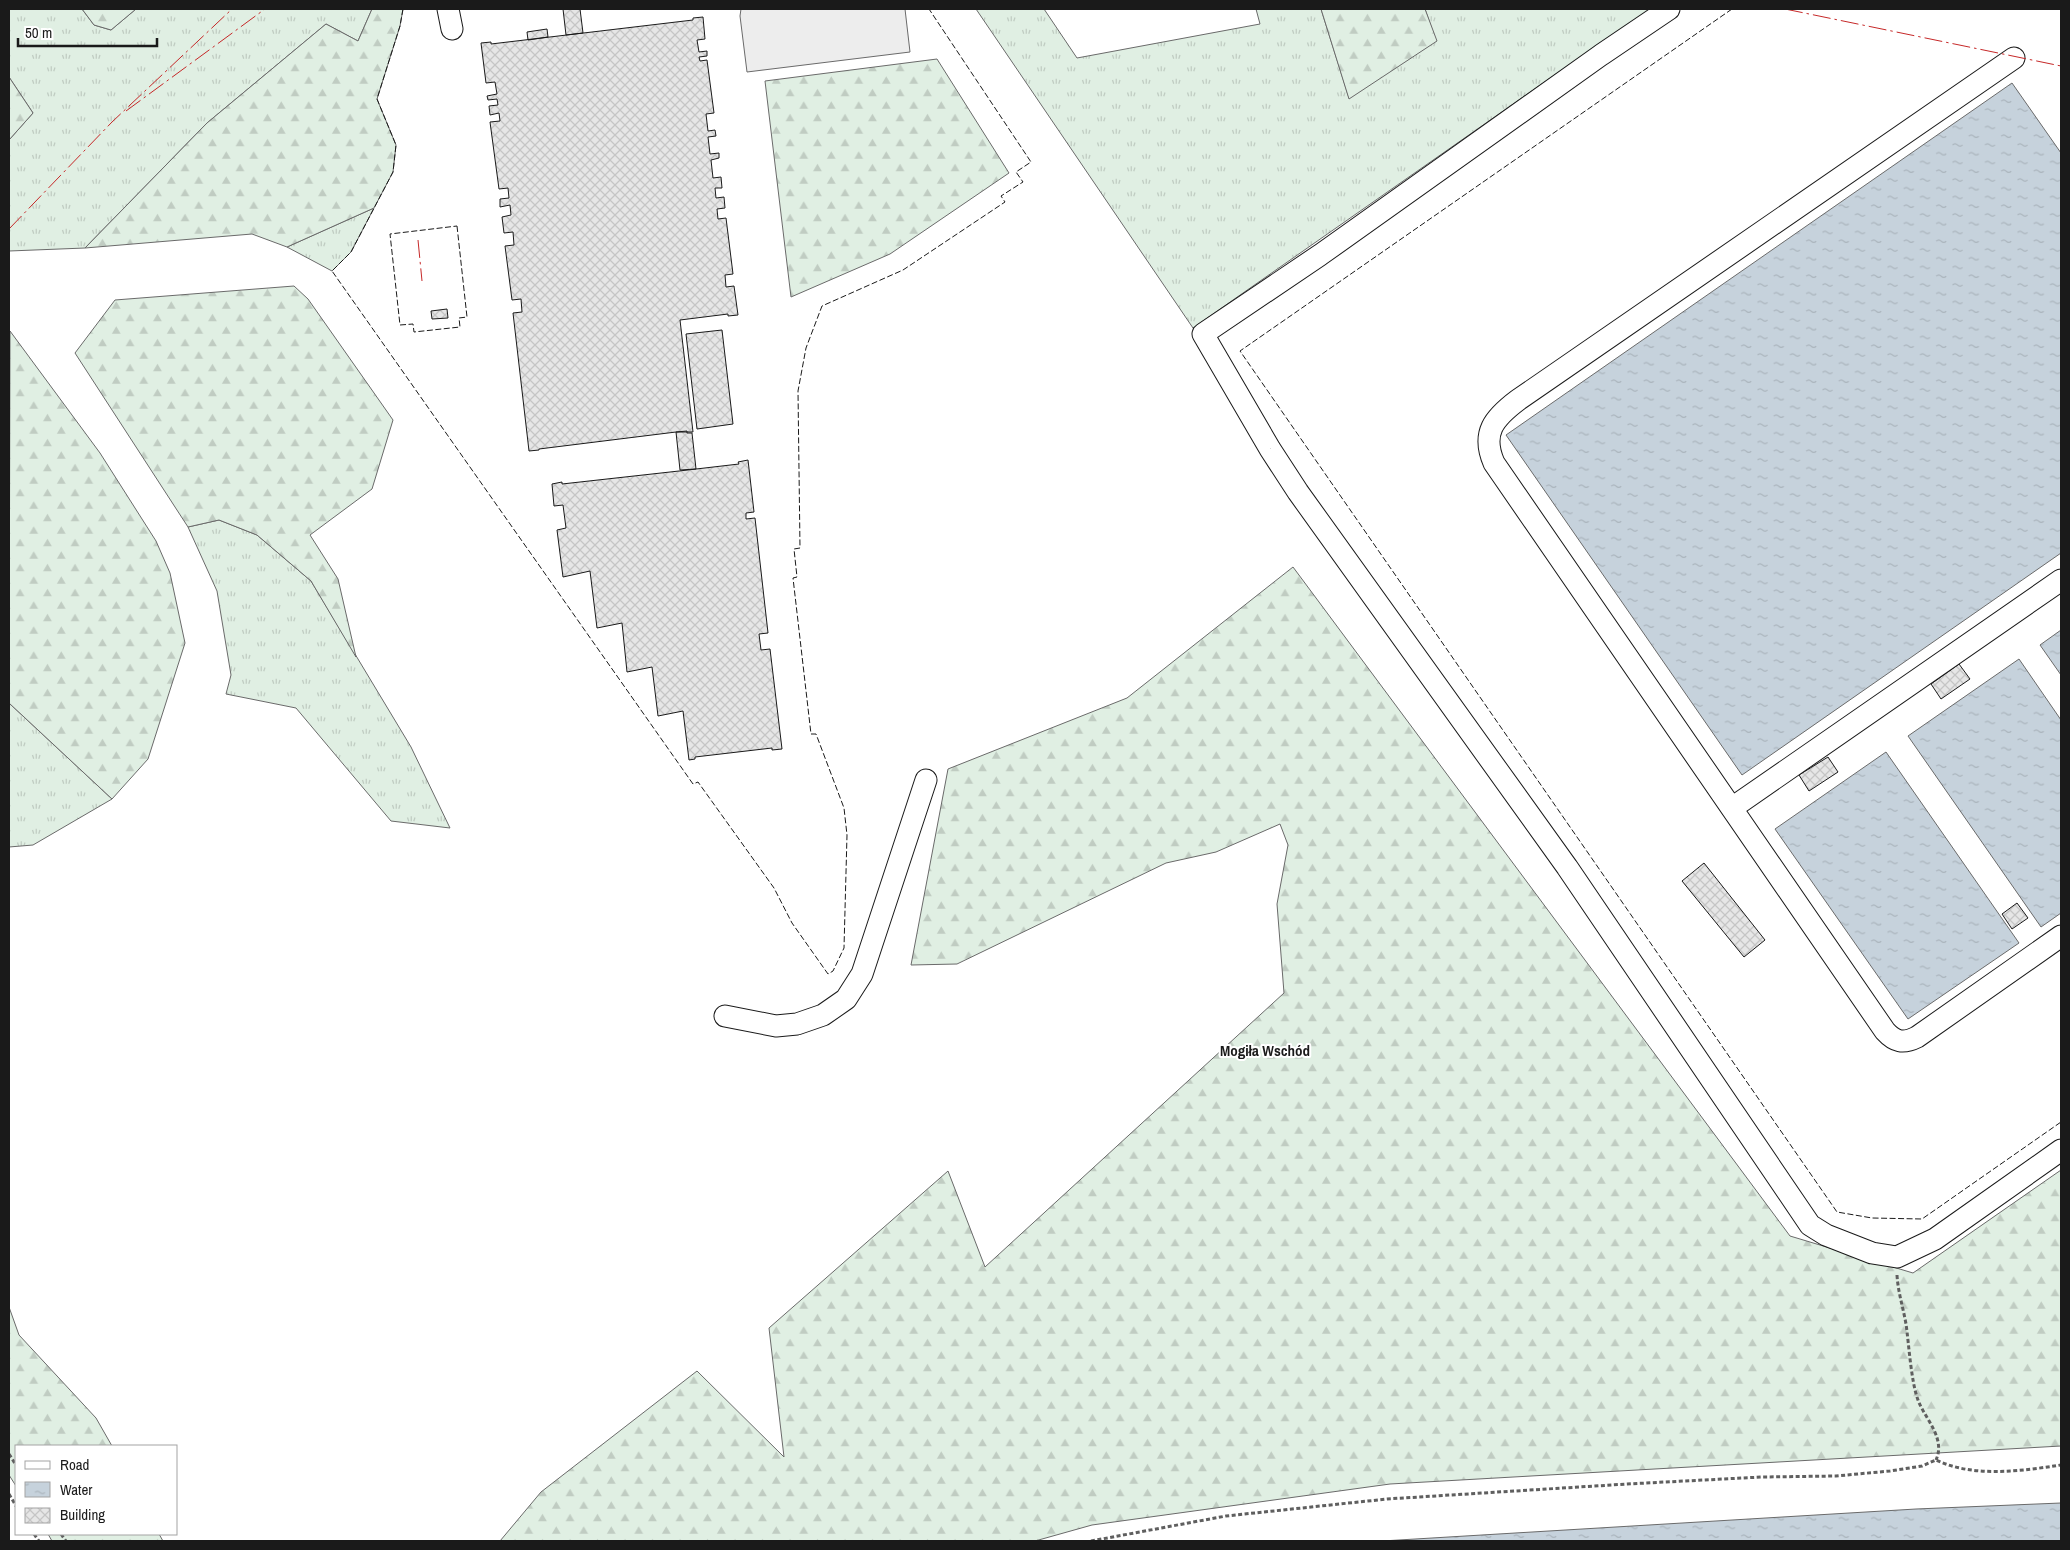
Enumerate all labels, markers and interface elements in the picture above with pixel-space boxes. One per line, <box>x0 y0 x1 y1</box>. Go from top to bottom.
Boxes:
scale bar <box>18 15 156 47</box>
text: 50 m <box>25 22 52 43</box>
district label: Mogiła Wschód <box>1220 1040 1310 1061</box>
legend <box>15 1445 178 1535</box>
text: Road <box>60 1454 89 1475</box>
text: Water <box>60 1479 92 1500</box>
text: Building <box>60 1504 105 1525</box>

